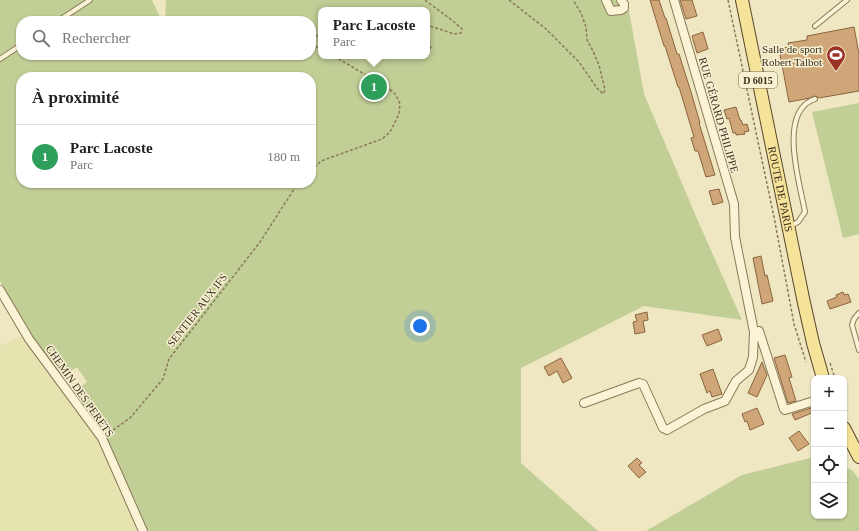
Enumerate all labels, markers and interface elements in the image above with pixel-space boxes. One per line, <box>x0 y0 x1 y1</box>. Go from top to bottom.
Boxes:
popup <box>318 7 430 59</box>
search box <box>16 16 316 60</box>
text: Parc Lacoste <box>333 17 415 33</box>
icon: search <box>30 27 52 49</box>
text: Rechercher <box>62 30 130 46</box>
text: Parc <box>333 34 356 49</box>
place label: Salle de sport Robert Talbot <box>762 43 822 68</box>
sports icon: Salle de sport Robert Talbot <box>825 44 847 72</box>
street label: RUE GÉRARD PHILIPPE <box>697 56 741 174</box>
pin: 1 <box>361 72 387 102</box>
road number: D 6015 <box>739 72 777 88</box>
text: À proximité <box>32 88 119 107</box>
text: Parc Lacoste <box>70 140 153 156</box>
street label: ROUTE DE PARIS <box>766 145 795 233</box>
text: 1 <box>42 149 48 164</box>
text: 180 m <box>267 149 300 164</box>
text: Parc <box>70 157 93 172</box>
street label: SENTIER AUX IFS <box>165 271 229 349</box>
your location <box>410 316 430 336</box>
street label: CHEMIN DES PERETS <box>44 343 116 439</box>
map controls <box>811 375 847 519</box>
button: + <box>811 375 847 411</box>
button: − <box>811 411 847 447</box>
button: locate <box>811 447 847 483</box>
button: layers <box>811 483 847 519</box>

